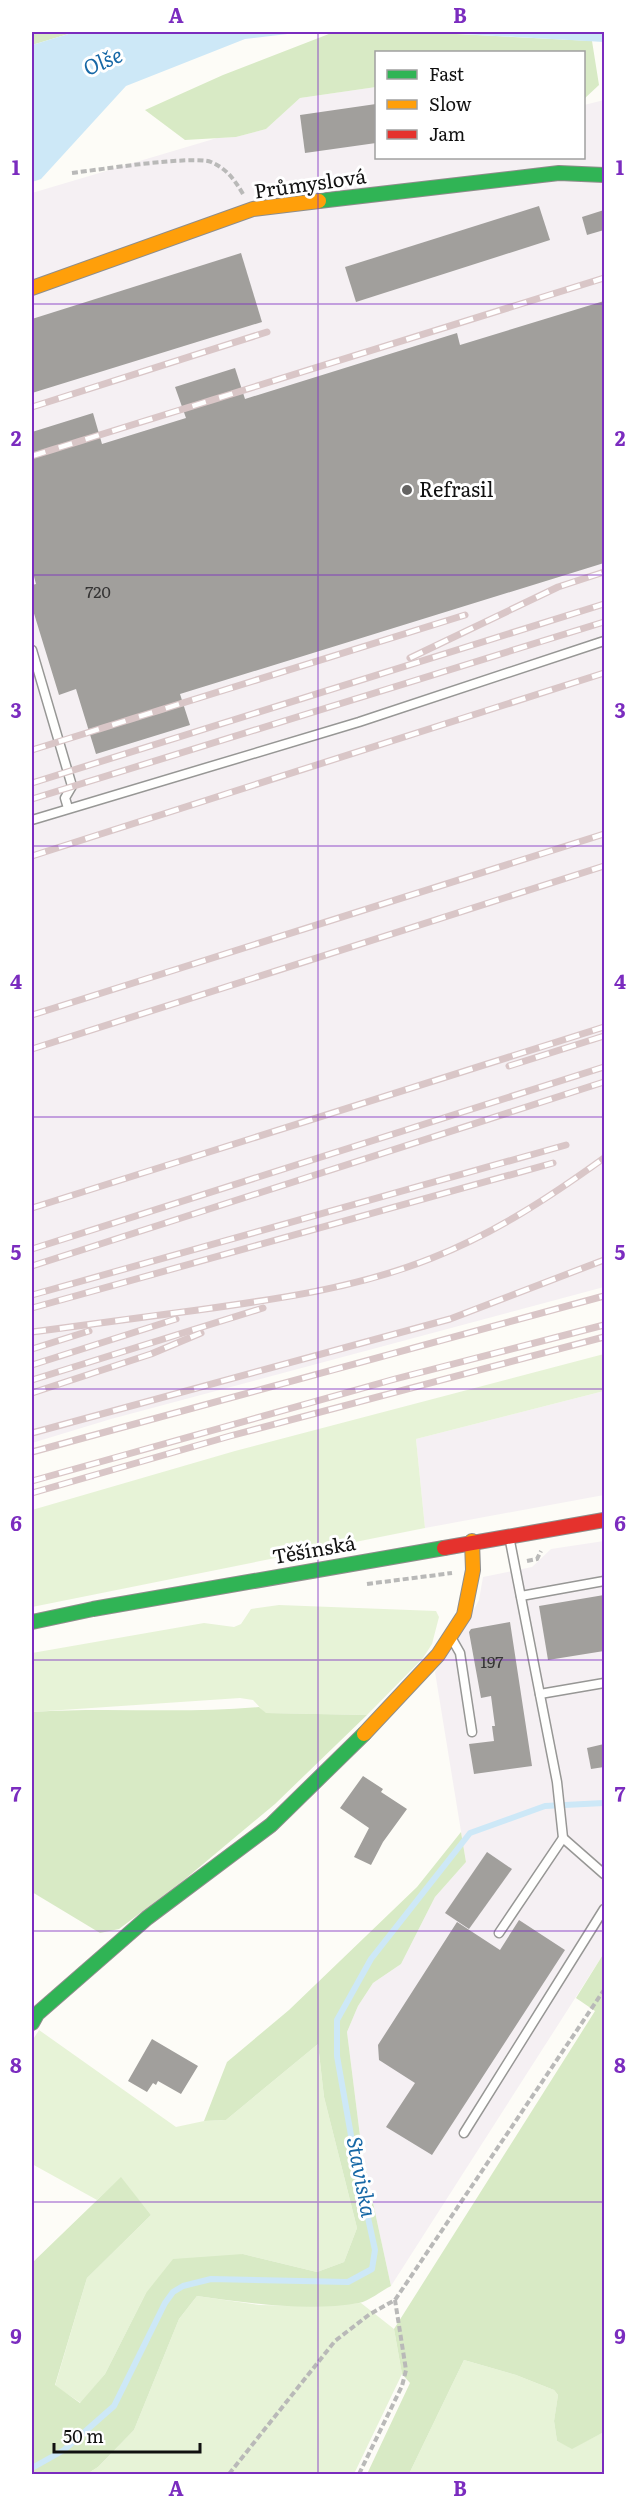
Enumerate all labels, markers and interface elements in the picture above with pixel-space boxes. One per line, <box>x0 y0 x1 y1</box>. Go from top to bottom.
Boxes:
text: A <box>168 0 184 29</box>
text: B <box>453 0 467 29</box>
water label: Olše <box>78 38 126 82</box>
legend <box>375 51 585 159</box>
text: Fast <box>429 60 465 87</box>
text: Slow <box>429 90 472 117</box>
text: Jam <box>429 120 465 147</box>
text: 1 <box>12 151 20 181</box>
text: 1 <box>616 151 624 181</box>
street label: Průmyslová <box>252 159 368 205</box>
text: 2 <box>11 422 22 452</box>
text: 2 <box>615 422 626 452</box>
place label: Refrasil <box>419 473 494 503</box>
marker: Refrasil <box>400 483 414 497</box>
house number: 720 <box>85 579 111 603</box>
text: 3 <box>10 694 22 724</box>
text: 3 <box>614 694 626 724</box>
text: 4 <box>10 965 22 995</box>
text: 4 <box>614 965 626 995</box>
text: 5 <box>11 1236 22 1266</box>
text: 5 <box>615 1236 626 1266</box>
text: 6 <box>10 1507 22 1537</box>
text: 6 <box>614 1507 626 1537</box>
street label: Těšínská <box>270 1526 358 1570</box>
house number: 197 <box>481 1649 503 1673</box>
text: 7 <box>11 1778 22 1808</box>
text: 7 <box>615 1778 626 1808</box>
text: 8 <box>10 2049 22 2079</box>
text: 8 <box>614 2049 626 2079</box>
water label: Staviska <box>340 2134 386 2219</box>
text: 9 <box>10 2320 22 2350</box>
text: 9 <box>614 2320 626 2350</box>
scale bar <box>54 2416 200 2454</box>
text: 50 m <box>63 2422 104 2449</box>
text: A <box>168 2472 184 2502</box>
text: B <box>453 2472 467 2502</box>

